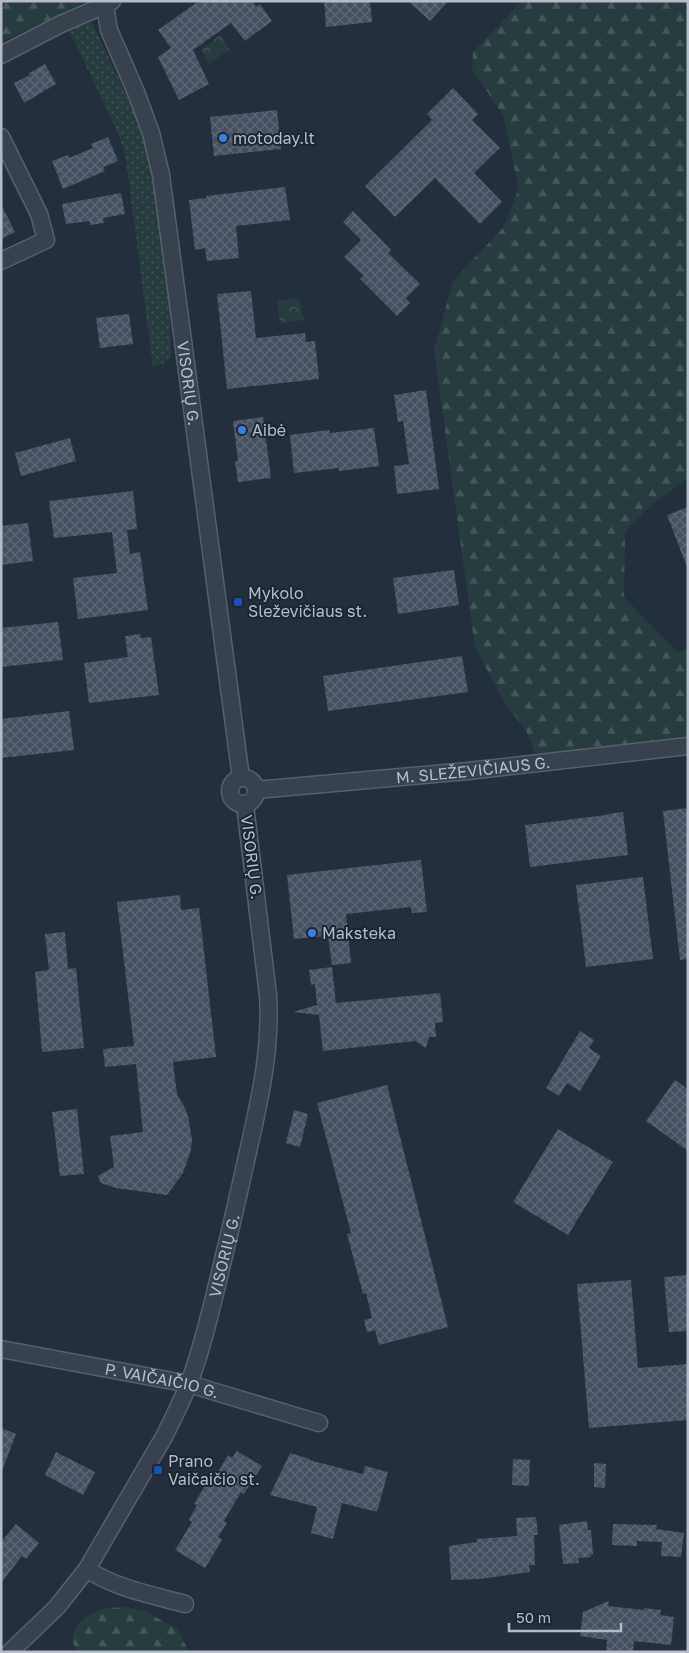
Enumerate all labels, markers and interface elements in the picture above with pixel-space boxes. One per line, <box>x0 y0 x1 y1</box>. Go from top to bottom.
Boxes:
place label: motoday.lt <box>233 128 315 148</box>
marker: motoday.lt <box>217 132 229 144</box>
street label: VISORIŲ G. <box>173 340 204 427</box>
place label: Aibė <box>252 420 286 440</box>
marker: Aibė <box>236 424 248 436</box>
place label: Mykolo Sleževičiaus st. <box>248 583 367 621</box>
marker: Mykolo Sleževičiaus st. <box>232 596 244 608</box>
street label: M. SLEŽEVIČIAUS G. <box>395 752 551 787</box>
street label: VISORIŲ G. <box>237 814 267 900</box>
place label: Maksteka <box>322 923 396 943</box>
marker: Maksteka <box>306 927 318 939</box>
street label: VISORIŲ G. <box>204 1212 244 1299</box>
street label: P. VAIČAIČIO G. <box>103 1359 221 1402</box>
place label: Prano Vaičaičio st. <box>168 1451 260 1489</box>
marker: Prano Vaičaičio st. <box>152 1464 164 1476</box>
scale bar <box>509 1600 622 1632</box>
text: 50 m <box>516 1608 551 1626</box>

